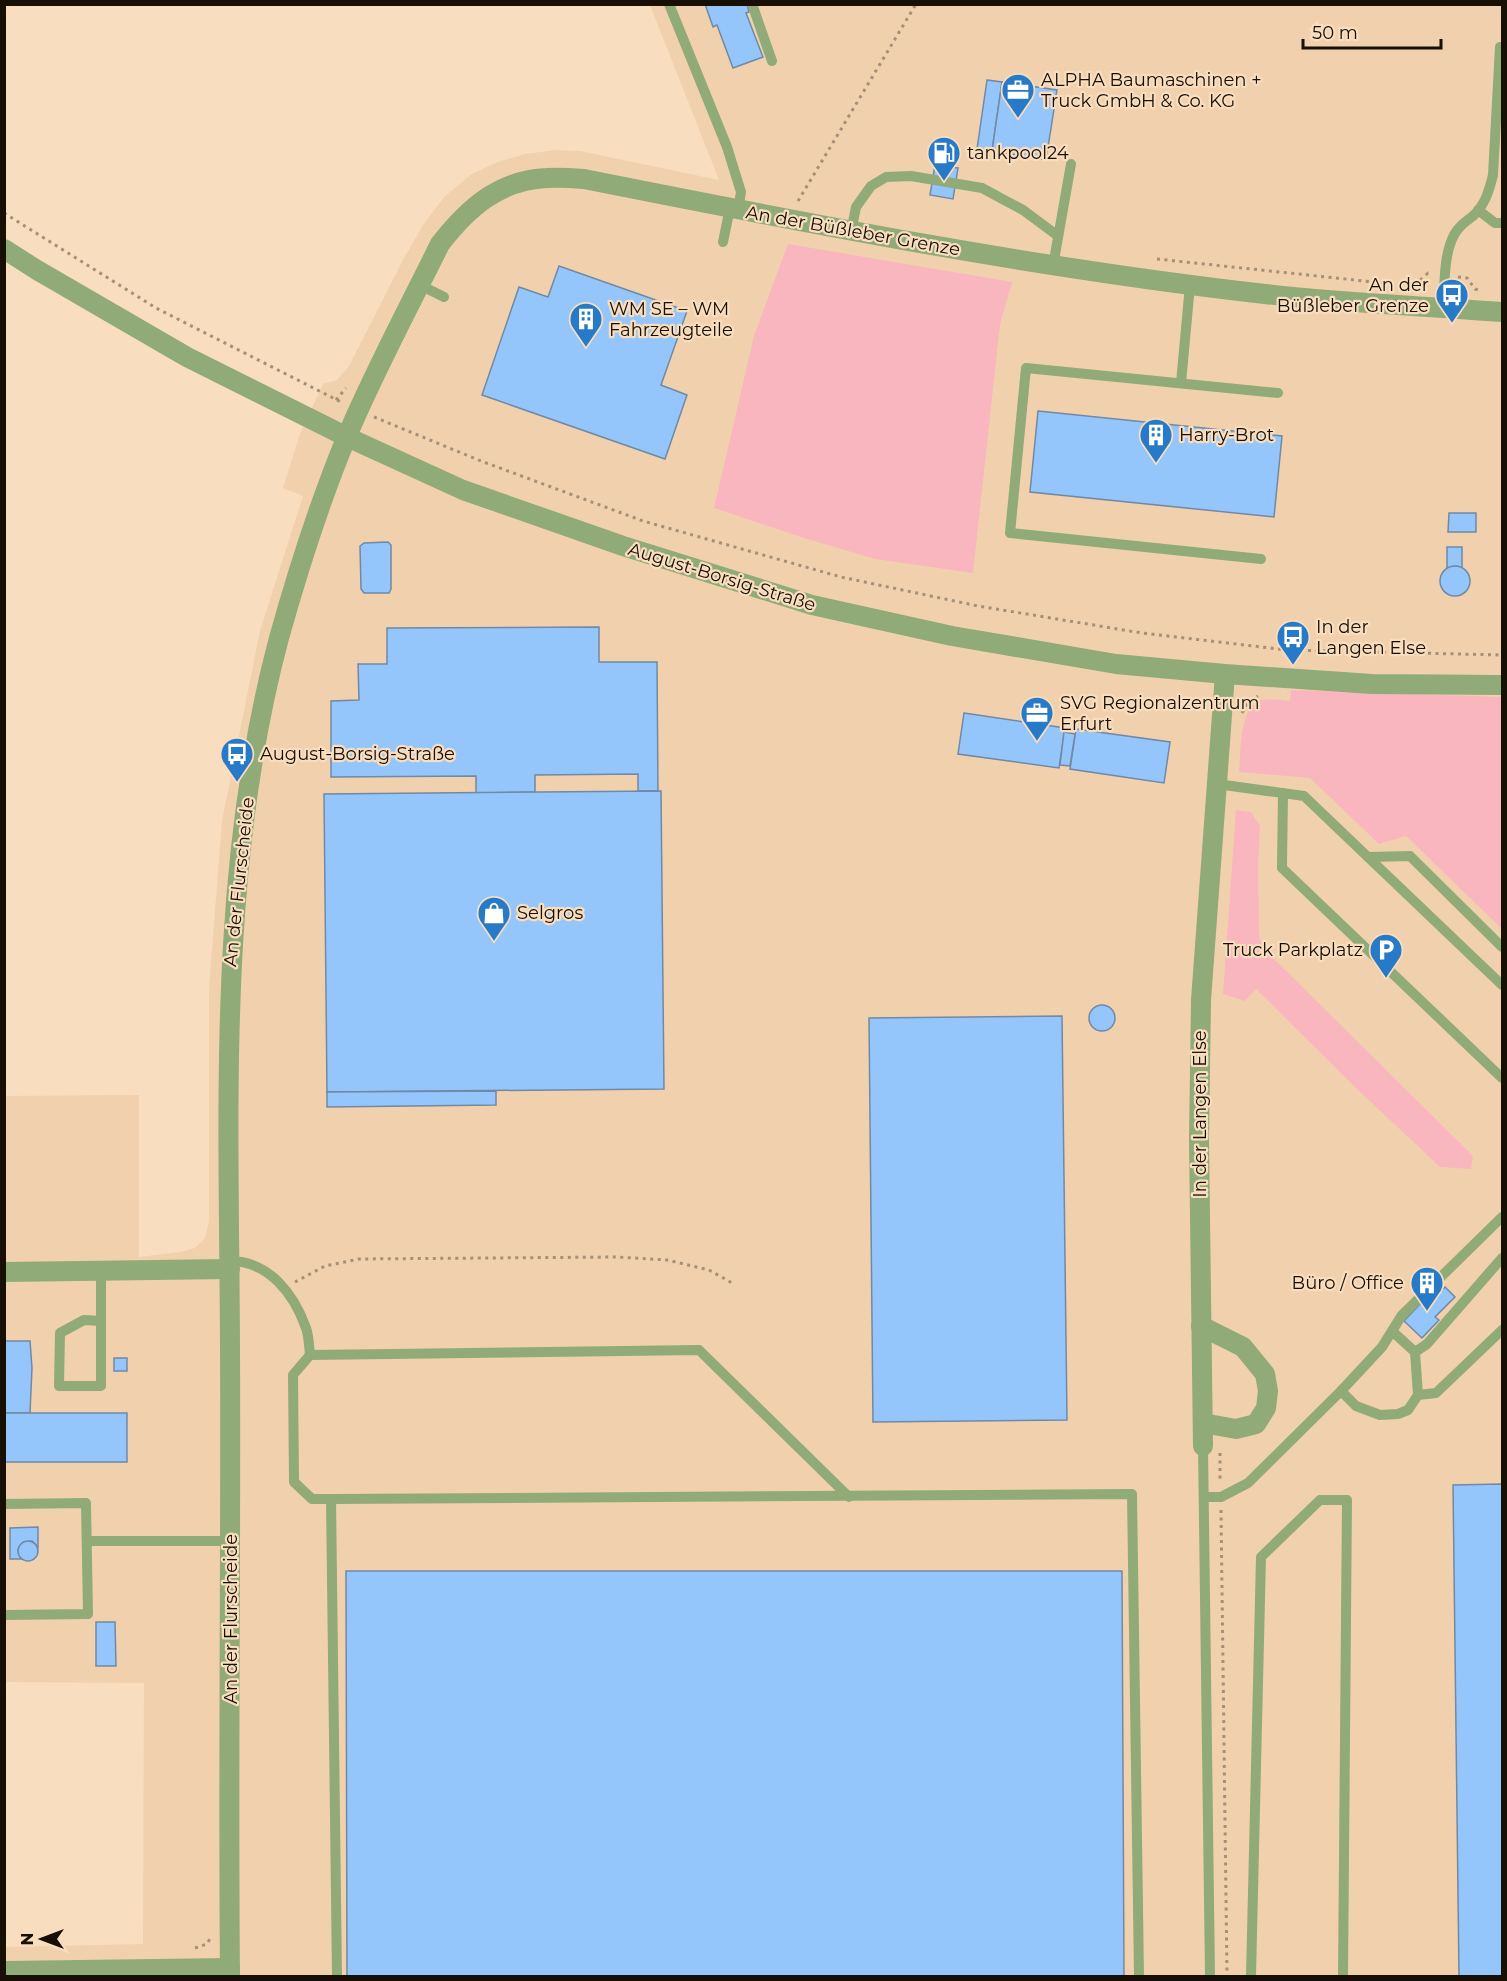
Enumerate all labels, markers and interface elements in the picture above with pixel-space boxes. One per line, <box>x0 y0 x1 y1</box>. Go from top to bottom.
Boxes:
scale bar <box>1303 12 1441 50</box>
text: 50 m <box>1312 22 1358 44</box>
place label: ALPHA Baumaschinen + Truck GmbH & Co. KG <box>1041 69 1262 112</box>
office icon: ALPHA Baumaschinen + Truck GmbH & Co. KG <box>1000 72 1036 119</box>
fuel station icon: tankpool24 <box>926 135 962 182</box>
place label: tankpool24 <box>967 142 1069 164</box>
street label: An der Büßleber Grenze <box>744 201 962 261</box>
place label: An der Büßleber Grenze <box>1277 274 1429 317</box>
bus stop icon: An der Büßleber Grenze <box>1434 277 1470 324</box>
place label: WM SE – WM Fahrzeugteile <box>609 298 733 341</box>
building icon: WM SE – WM Fahrzeugteile <box>568 301 604 348</box>
building icon: Harry-Brot <box>1138 417 1174 464</box>
place label: Harry-Brot <box>1179 424 1274 446</box>
street label: August-Borsig-Straße <box>626 538 819 616</box>
place label: In der Langen Else <box>1316 616 1426 659</box>
bus stop icon: In der Langen Else <box>1275 619 1311 666</box>
place label: SVG Regionalzentrum Erfurt <box>1060 692 1260 735</box>
office icon: SVG Regionalzentrum Erfurt <box>1019 695 1055 742</box>
bus stop icon: August-Borsig-Straße <box>219 736 255 783</box>
place label: August-Borsig-Straße <box>260 743 455 765</box>
street label: An der Flurscheide <box>219 796 259 968</box>
shop icon: Selgros <box>476 895 512 942</box>
place label: Selgros <box>517 902 583 924</box>
parking icon: Truck Parkplatz <box>1368 932 1404 979</box>
place label: Truck Parkplatz <box>1223 939 1363 961</box>
street label: In der Langen Else <box>1189 1030 1211 1198</box>
building icon: Büro / Office <box>1409 1265 1445 1312</box>
place label: Büro / Office <box>1292 1272 1404 1294</box>
street label: An der Flurscheide <box>220 1534 242 1704</box>
north arrow <box>12 1909 72 1969</box>
text: N <box>18 1933 37 1945</box>

